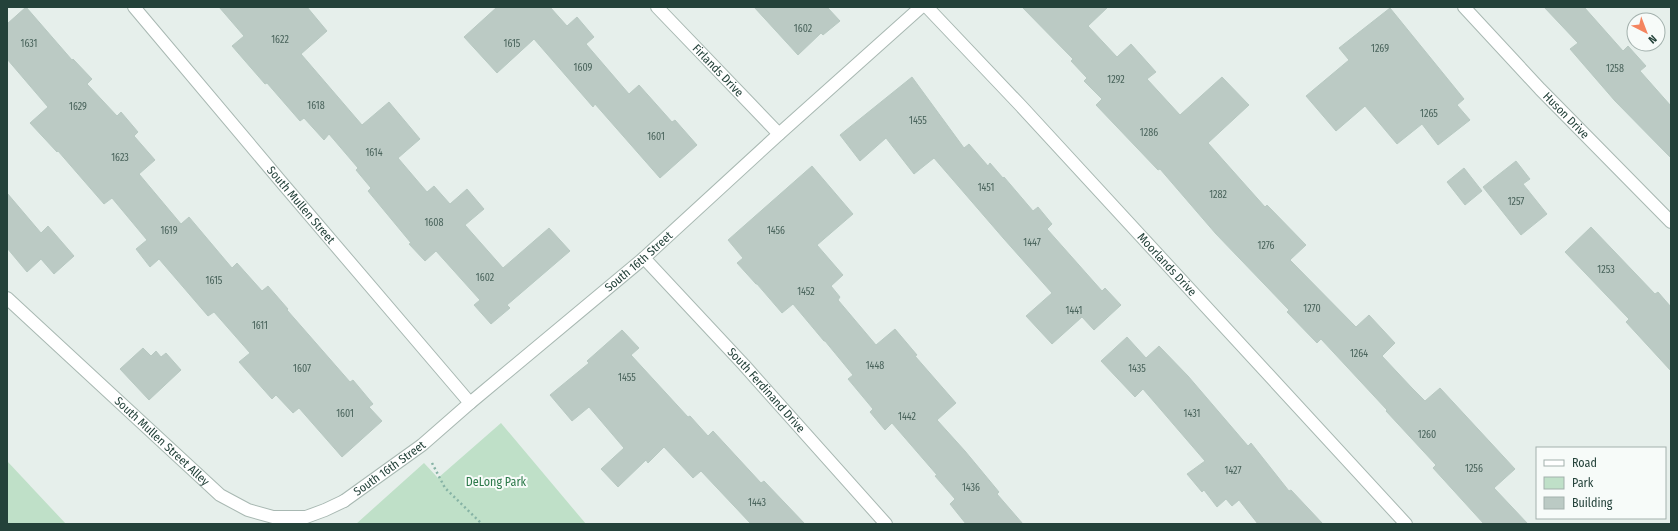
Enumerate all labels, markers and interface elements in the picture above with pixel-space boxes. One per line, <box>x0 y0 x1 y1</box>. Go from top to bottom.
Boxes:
north arrow <box>1626 12 1666 52</box>
house number: 1602 <box>794 23 813 35</box>
text: N <box>1646 32 1659 46</box>
house number: 1622 <box>271 34 289 46</box>
house number: 1631 <box>21 38 37 50</box>
house number: 1615 <box>504 38 521 50</box>
street label: Firlands Drive <box>690 41 746 100</box>
house number: 1269 <box>1371 43 1389 55</box>
house number: 1609 <box>574 62 593 74</box>
house number: 1258 <box>1606 63 1624 75</box>
house number: 1292 <box>1107 74 1125 86</box>
street label: Huson Drive <box>1540 89 1592 142</box>
house number: 1618 <box>307 100 325 112</box>
house number: 1629 <box>69 101 87 113</box>
house number: 1265 <box>1420 108 1438 120</box>
house number: 1455 <box>909 115 927 127</box>
house number: 1286 <box>1140 127 1158 139</box>
house number: 1601 <box>647 131 665 143</box>
house number: 1614 <box>365 147 383 159</box>
house number: 1623 <box>111 152 129 164</box>
street label: South Mullen Street <box>264 163 338 247</box>
house number: 1451 <box>978 182 994 194</box>
house number: 1282 <box>1209 189 1227 201</box>
house number: 1257 <box>1508 196 1524 208</box>
house number: 1608 <box>424 217 444 229</box>
house number: 1619 <box>160 225 178 237</box>
house number: 1456 <box>767 225 785 237</box>
street label: South 16th Street <box>602 228 675 295</box>
street label: Moorlands Drive <box>1135 230 1199 299</box>
house number: 1447 <box>1023 237 1041 249</box>
house number: 1276 <box>1257 240 1275 252</box>
house number: 1253 <box>1597 264 1615 276</box>
house number: 1602 <box>476 272 495 284</box>
house number: 1615 <box>206 275 223 287</box>
house number: 1452 <box>797 286 815 298</box>
house number: 1270 <box>1303 303 1321 315</box>
house number: 1441 <box>1066 305 1082 317</box>
house number: 1611 <box>252 320 268 332</box>
street label: South Ferdinand Drive <box>725 345 808 435</box>
house number: 1264 <box>1350 348 1368 360</box>
house number: 1448 <box>866 360 884 372</box>
house number: 1607 <box>293 363 311 375</box>
house number: 1435 <box>1128 363 1146 375</box>
house number: 1455 <box>618 372 636 384</box>
street label: South Mullen Street Alley <box>112 394 213 489</box>
house number: 1601 <box>336 408 354 420</box>
house number: 1431 <box>1184 408 1200 420</box>
house number: 1442 <box>898 411 917 423</box>
house number: 1260 <box>1418 429 1436 441</box>
street label: South 16th Street <box>351 438 428 499</box>
legend <box>1536 447 1666 519</box>
text: Road <box>1572 456 1597 470</box>
house number: 1256 <box>1465 463 1483 475</box>
house number: 1427 <box>1225 465 1242 477</box>
park label: DeLong Park <box>466 475 527 489</box>
text: Park <box>1572 476 1594 490</box>
house number: 1436 <box>962 482 980 494</box>
text: Building <box>1572 496 1613 510</box>
house number: 1443 <box>748 497 766 509</box>

